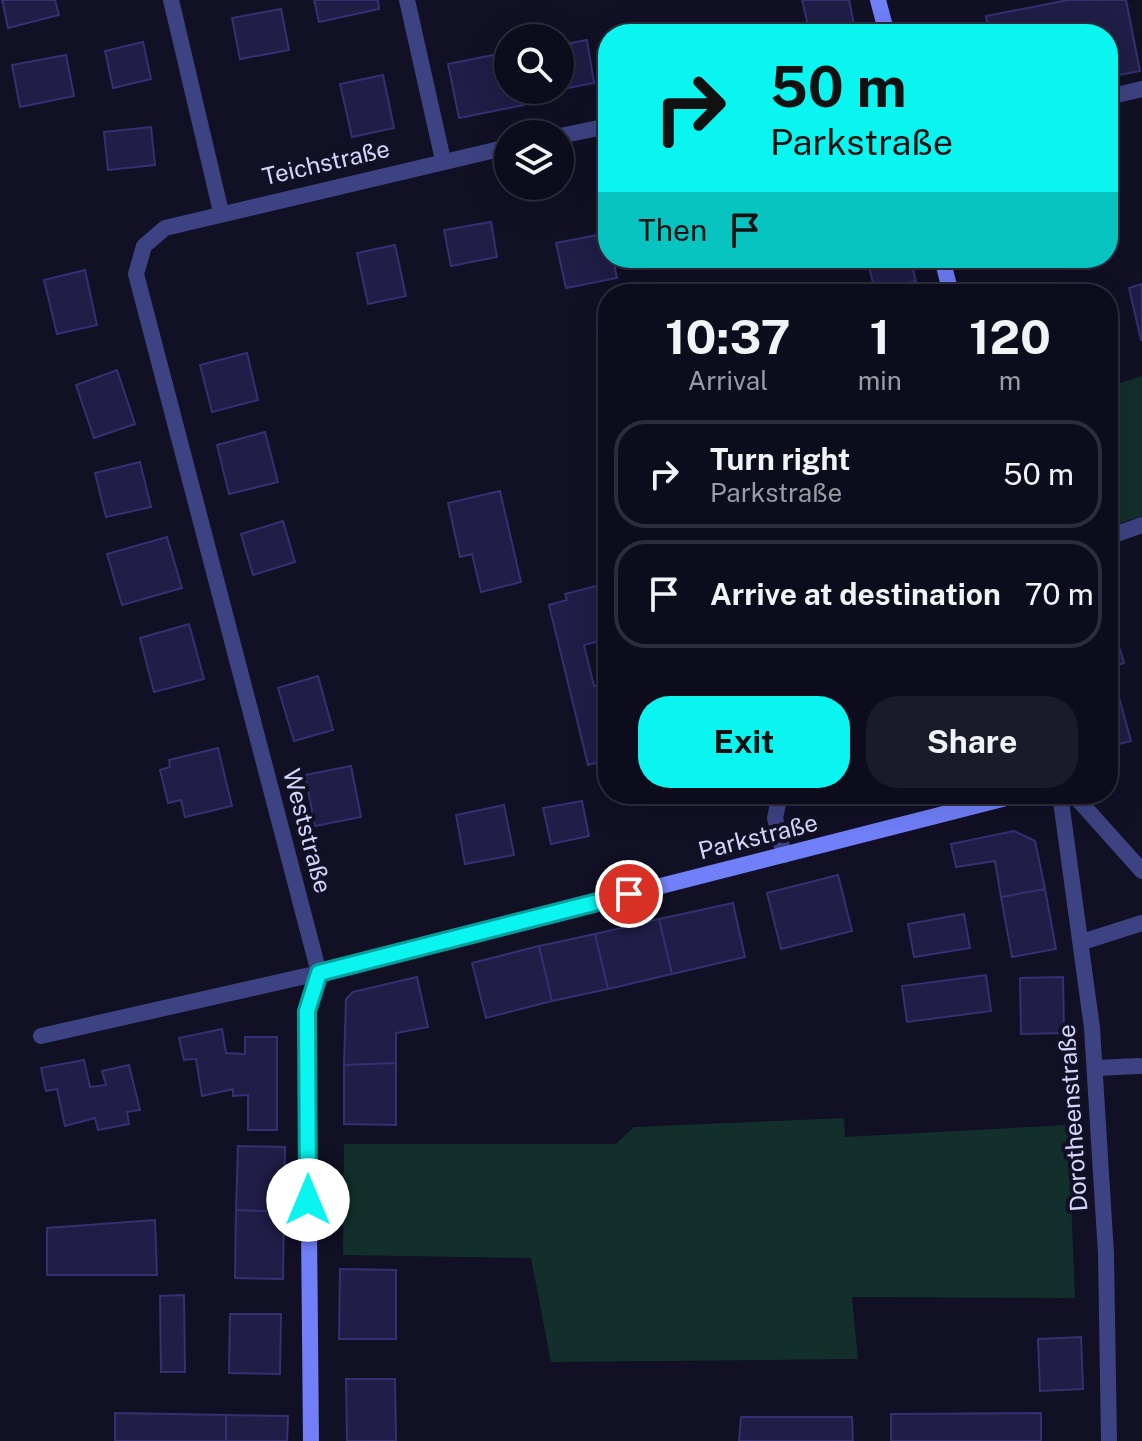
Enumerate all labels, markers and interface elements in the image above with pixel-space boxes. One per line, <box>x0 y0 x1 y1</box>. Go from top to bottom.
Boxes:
map controls <box>494 24 574 200</box>
button: search <box>494 24 574 104</box>
text: 50 m <box>770 54 907 120</box>
icon: right <box>638 56 742 160</box>
button: layers <box>494 120 574 200</box>
text: Parkstraße <box>770 121 953 163</box>
street label: Teichstraße <box>259 134 392 190</box>
icon: arrive <box>723 208 767 252</box>
text: Then <box>638 212 707 248</box>
text: 10:37 <box>665 308 791 365</box>
text: 1 <box>870 308 890 365</box>
text: 120 <box>969 308 1051 365</box>
text: Arrival <box>688 365 768 396</box>
text: min <box>858 365 902 396</box>
text: m <box>999 365 1021 396</box>
text: Turn right <box>710 441 850 477</box>
icon: right <box>642 452 686 496</box>
text: 50 m <box>1003 456 1074 492</box>
text: Parkstraße <box>710 477 842 508</box>
icon: arrive <box>642 572 686 616</box>
text: Arrive at destination <box>710 576 1001 612</box>
text: 70 m <box>1025 576 1094 612</box>
button: Exit <box>638 696 850 788</box>
button: Share <box>866 696 1078 788</box>
street label: Weststraße <box>278 765 338 896</box>
street label: Parkstraße <box>695 808 820 864</box>
pin <box>595 860 663 928</box>
icon: arrive <box>607 872 651 916</box>
street label: Dorotheenstraße <box>1051 1023 1093 1213</box>
position arrow <box>266 1158 350 1242</box>

